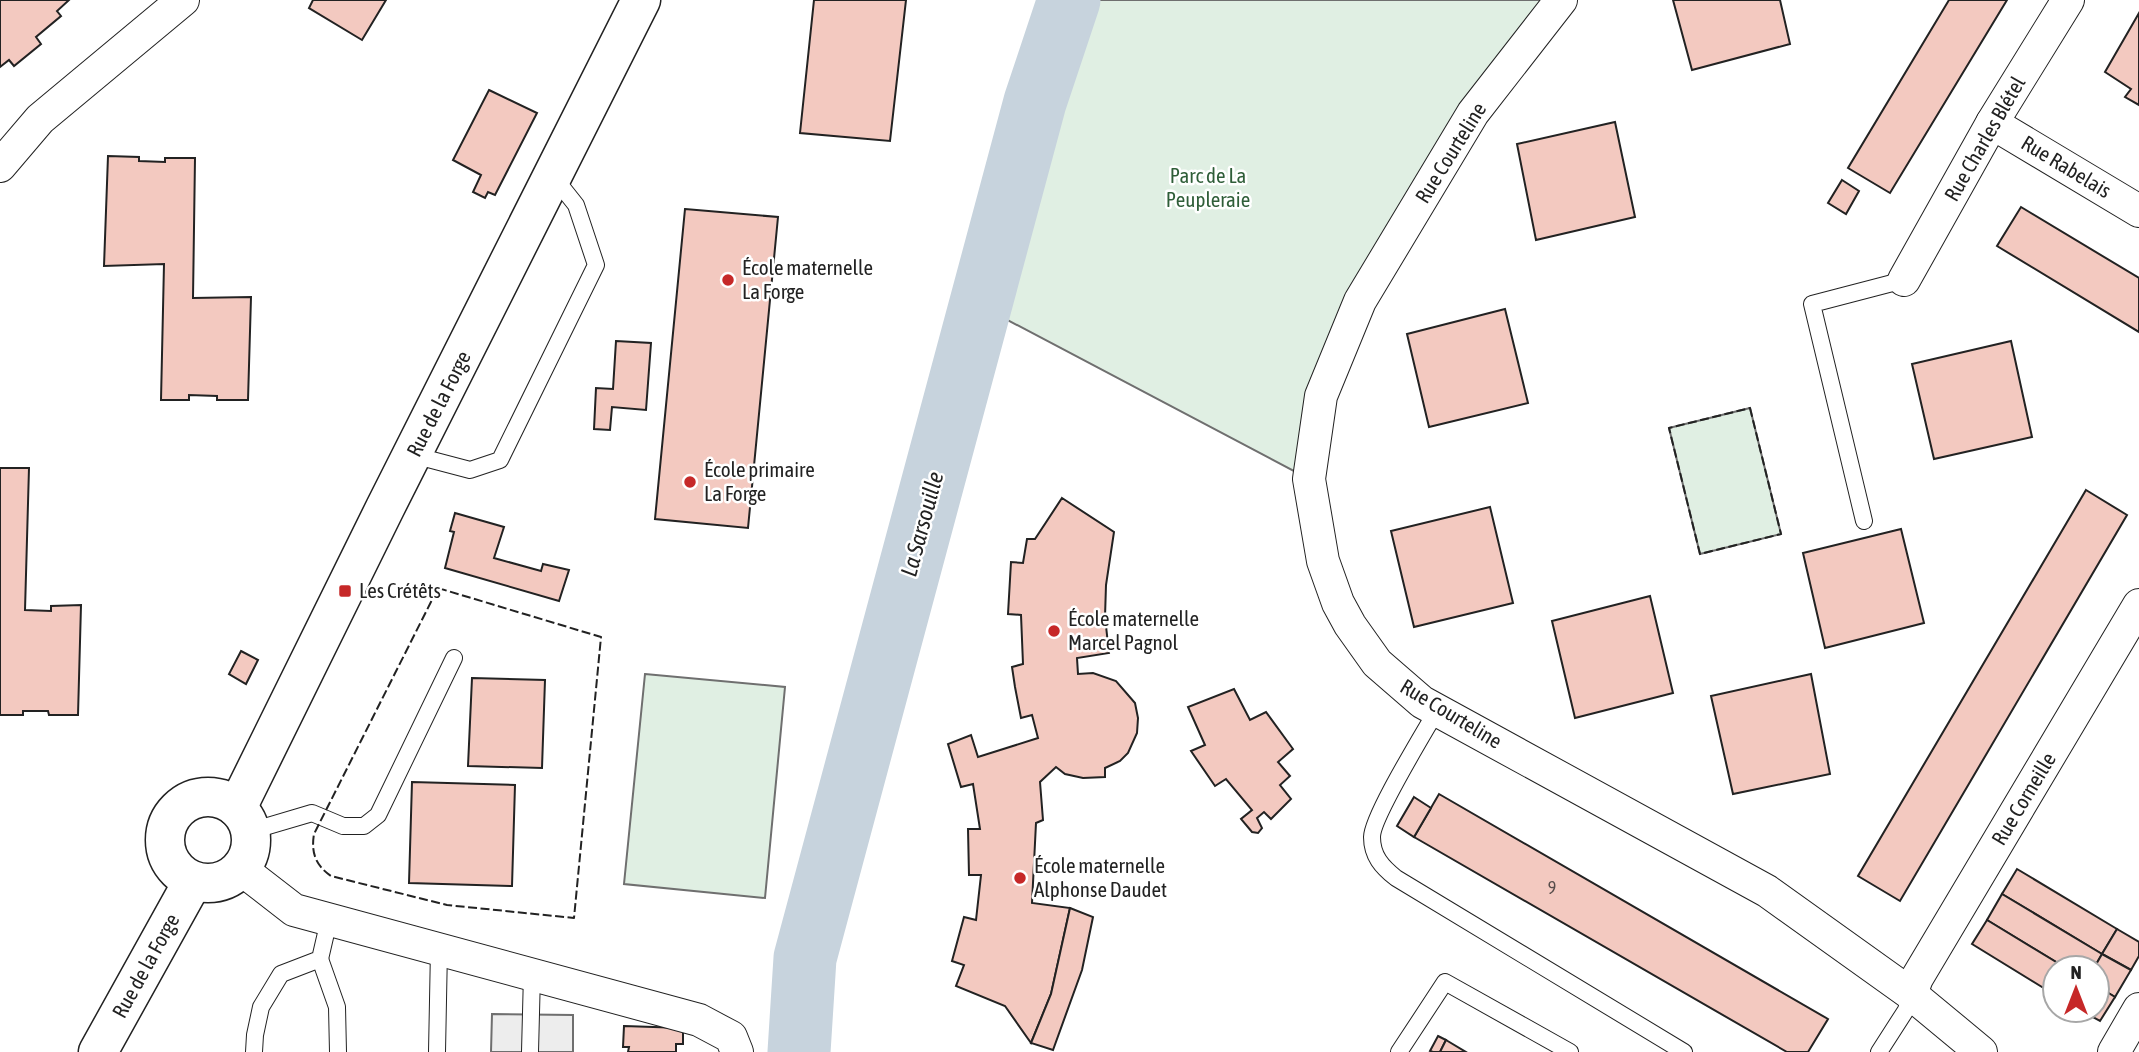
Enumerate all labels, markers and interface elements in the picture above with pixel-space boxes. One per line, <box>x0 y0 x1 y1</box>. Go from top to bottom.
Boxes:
street label: Rue Charles Blétel <box>1939 72 2030 205</box>
street label: Rue Courteline <box>1410 98 1491 207</box>
street label: Rue Rabelais <box>2017 130 2116 202</box>
park label: Parc de La Peupleraie <box>1166 163 1250 211</box>
place label: École maternelle La Forge <box>742 255 873 303</box>
marker: École maternelle La Forge <box>720 272 736 288</box>
street label: Rue de la Forge <box>401 347 475 460</box>
place label: École primaire La Forge <box>704 457 815 505</box>
water label: La Sarsouille <box>896 469 948 579</box>
marker: École primaire La Forge <box>682 474 698 490</box>
place label: Les Crétêts <box>359 578 441 602</box>
marker: Les Crétêts <box>337 583 353 599</box>
place label: École maternelle Marcel Pagnol <box>1068 606 1199 654</box>
marker: École maternelle Marcel Pagnol <box>1046 623 1062 639</box>
street label: Rue Courteline <box>1396 673 1507 753</box>
street label: Rue Corneille <box>1986 748 2060 849</box>
place label: École maternelle Alphonse Daudet <box>1034 853 1167 901</box>
marker: École maternelle Alphonse Daudet <box>1012 870 1028 886</box>
house number: 9 <box>1548 877 1556 898</box>
street label: Rue de la Forge <box>107 909 184 1022</box>
north arrow <box>2041 954 2111 1024</box>
text: N <box>2070 961 2082 983</box>

